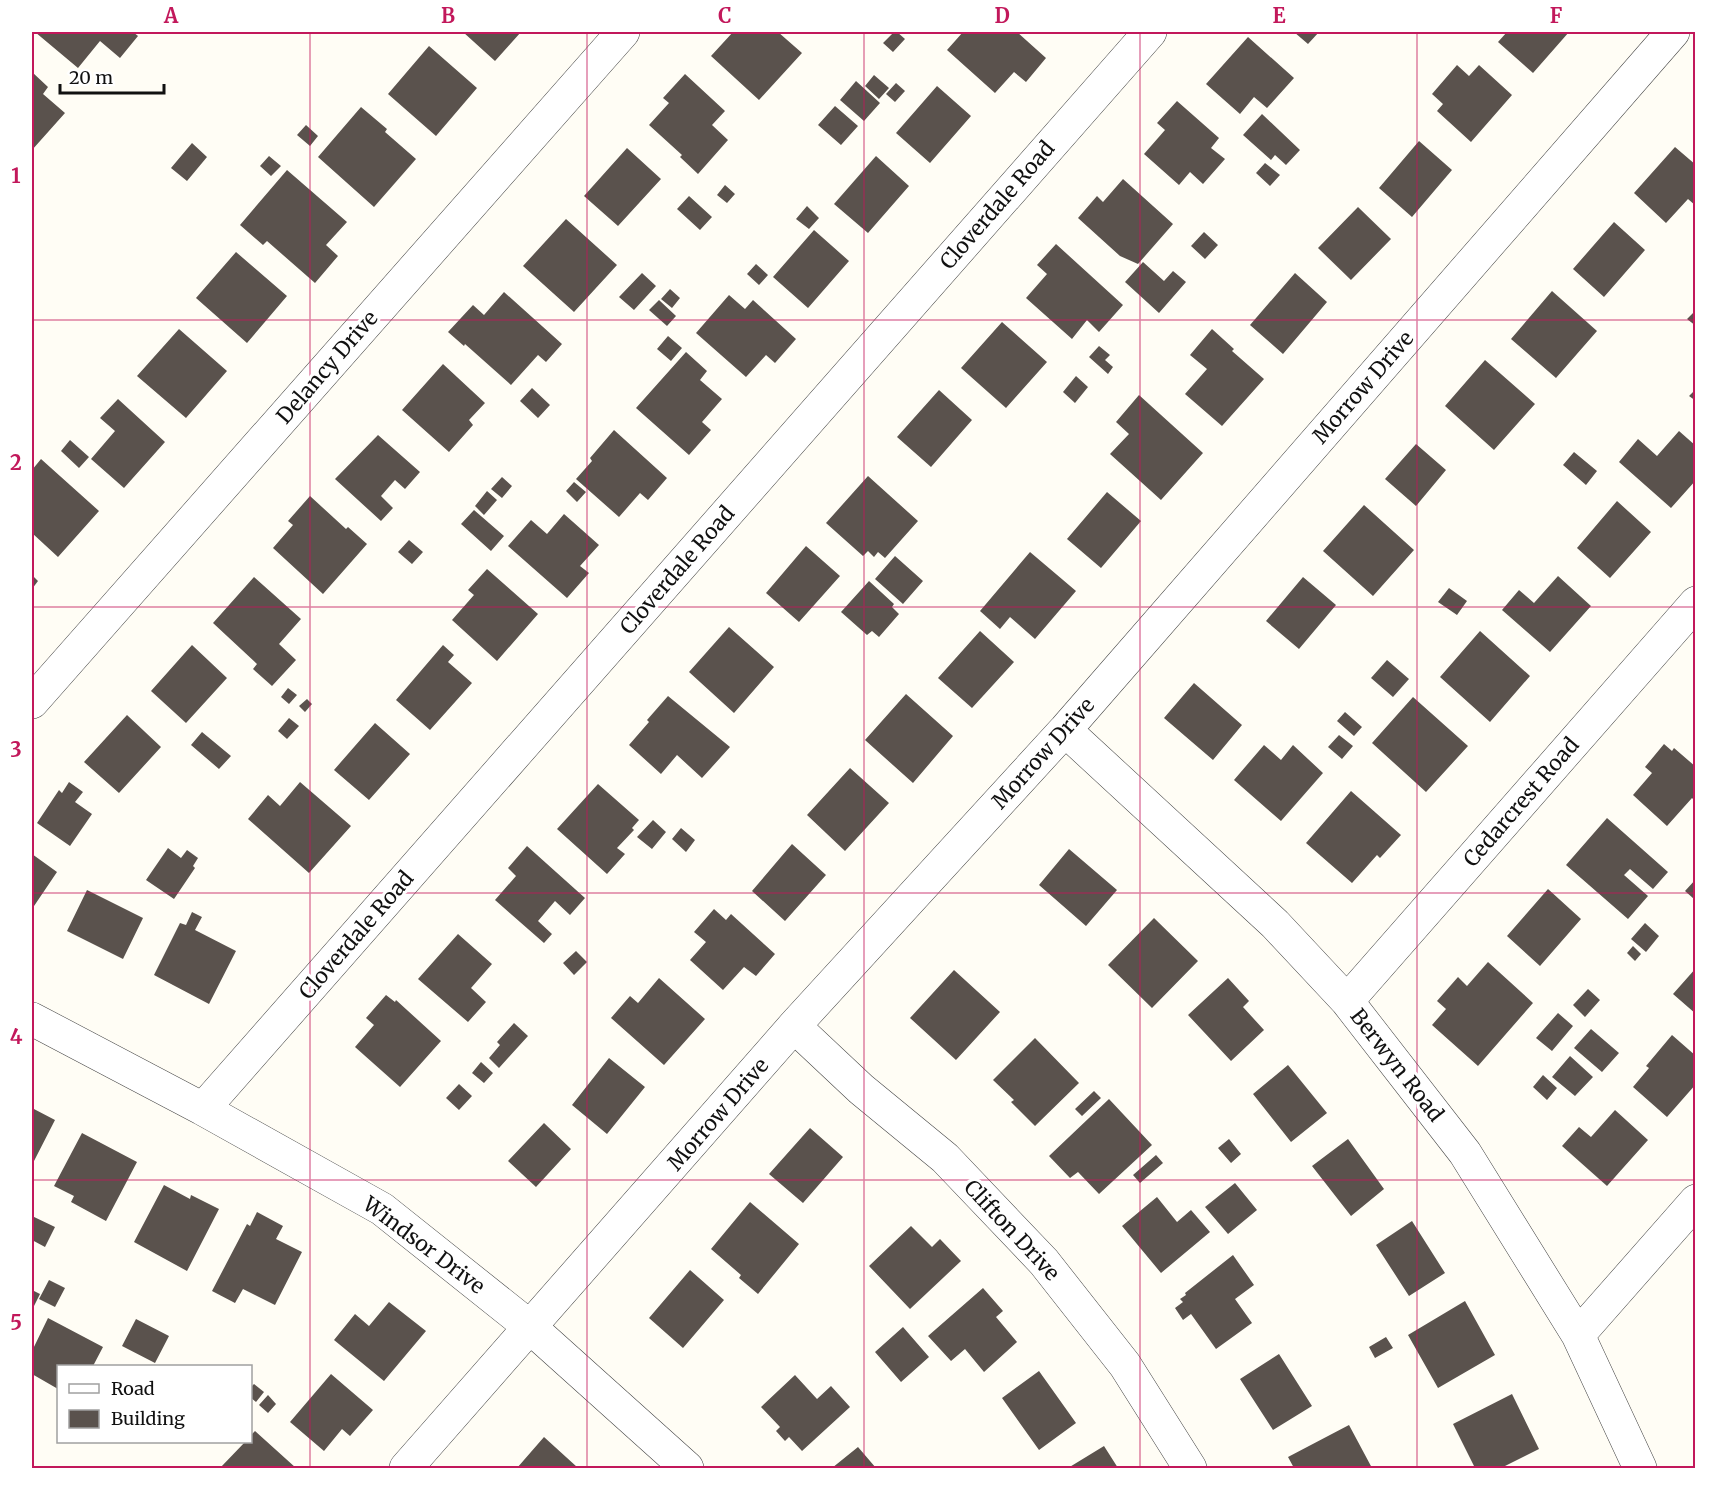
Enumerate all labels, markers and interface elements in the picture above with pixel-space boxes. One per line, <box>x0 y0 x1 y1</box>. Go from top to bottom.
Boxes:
text: A <box>163 3 179 28</box>
text: B <box>441 3 455 28</box>
text: C <box>718 3 732 28</box>
text: D <box>994 3 1010 28</box>
text: E <box>1272 3 1286 28</box>
text: F <box>1550 3 1563 28</box>
scale bar <box>60 57 164 95</box>
text: 20 m <box>69 66 113 89</box>
street label: Cloverdale Road <box>934 135 1060 275</box>
text: 1 <box>11 163 21 188</box>
street label: Delancy Drive <box>270 305 384 429</box>
street label: Morrow Drive <box>1307 325 1419 449</box>
text: 2 <box>10 450 22 475</box>
street label: Cloverdale Road <box>614 500 740 640</box>
street label: Morrow Drive <box>986 692 1100 814</box>
street label: Cedarcrest Road <box>1457 731 1585 872</box>
text: 3 <box>10 737 22 762</box>
street label: Cloverdale Road <box>293 865 419 1005</box>
street label: Berwyn Road <box>1344 1003 1450 1127</box>
text: 4 <box>10 1024 23 1049</box>
street label: Morrow Drive <box>662 1052 774 1176</box>
street label: Clifton Drive <box>958 1174 1066 1286</box>
street label: Windsor Drive <box>357 1190 490 1300</box>
text: 5 <box>10 1310 22 1335</box>
legend <box>57 1365 252 1443</box>
text: Road <box>111 1377 155 1400</box>
text: Building <box>111 1407 185 1430</box>

